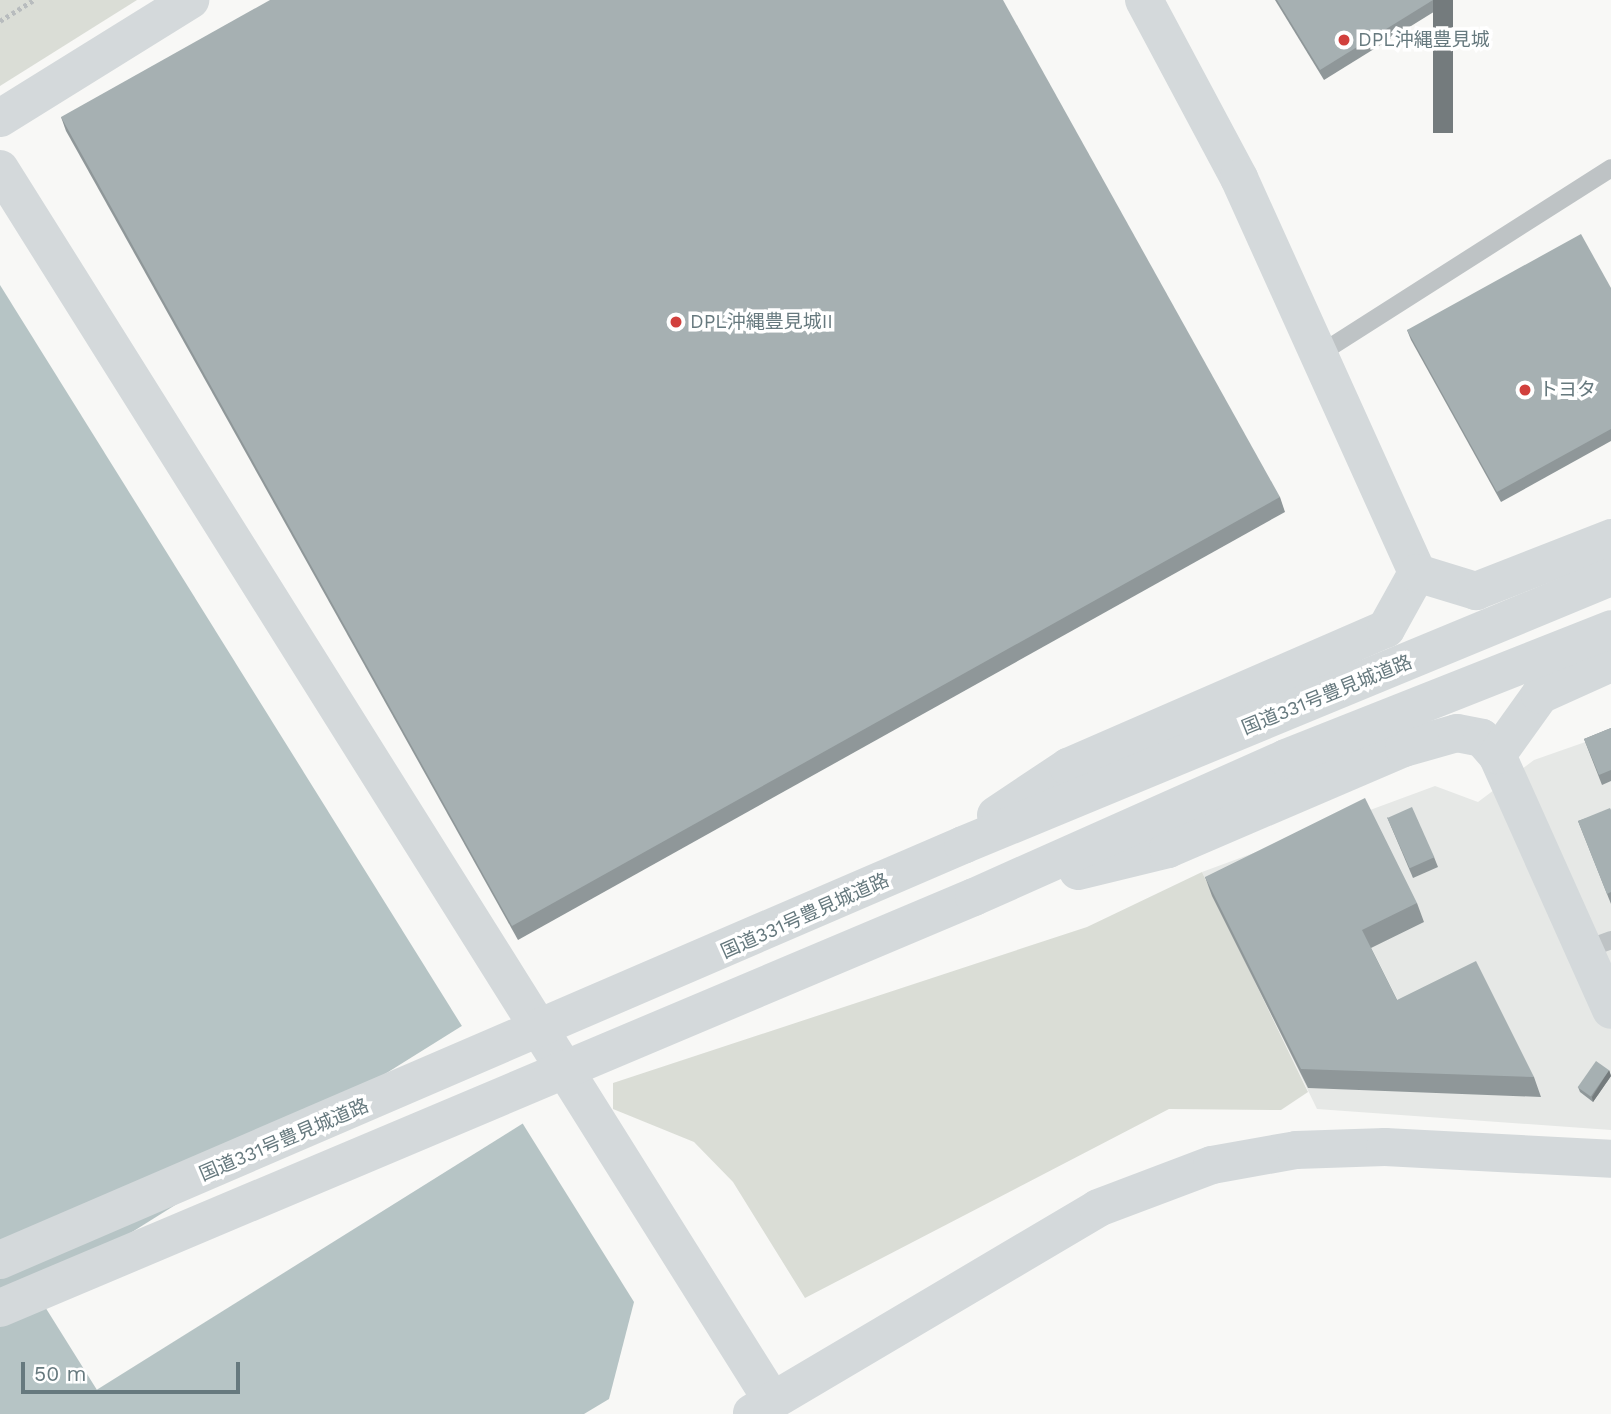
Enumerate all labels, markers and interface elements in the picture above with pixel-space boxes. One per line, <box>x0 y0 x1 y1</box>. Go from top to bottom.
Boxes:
place label: DPL沖縄豊見城 <box>1358 29 1490 51</box>
marker: DPL沖縄豊見城 <box>1336 32 1352 48</box>
place label: DPL沖縄豊見城II <box>690 311 833 333</box>
marker: DPL沖縄豊見城II <box>668 314 684 330</box>
place label: トヨタ <box>1539 379 1596 401</box>
marker: トヨタ <box>1517 382 1533 398</box>
street label: 国道331号豊見城道路 <box>1239 650 1415 740</box>
street label: 国道331号豊見城道路 <box>717 869 893 963</box>
street label: 国道331号豊見城道路 <box>196 1094 372 1186</box>
scale bar <box>24 1348 243 1392</box>
text: 50 m <box>34 1361 86 1386</box>

